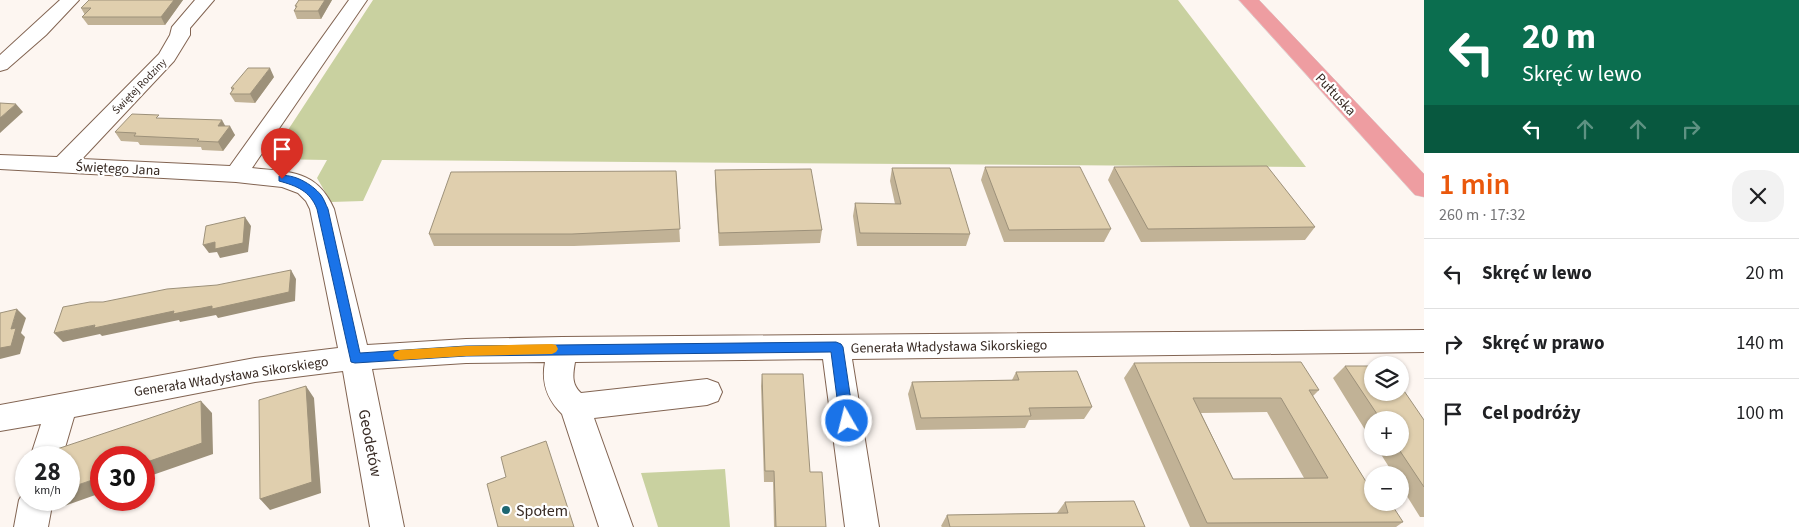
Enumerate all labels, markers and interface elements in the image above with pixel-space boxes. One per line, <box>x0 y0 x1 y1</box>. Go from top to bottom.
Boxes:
text: 20 m <box>1522 12 1596 62</box>
icon: left <box>1439 20 1504 85</box>
street label: Świętej Rodziny <box>109 55 170 118</box>
text: Skręć w lewo <box>1522 58 1642 90</box>
street label: Pułtuska <box>1310 69 1360 120</box>
icon: left <box>1518 115 1546 143</box>
icon: ahead <box>1571 115 1599 143</box>
icon: ahead <box>1624 115 1652 143</box>
icon: right <box>1677 115 1705 143</box>
pin <box>261 128 303 179</box>
icon: arrive <box>268 135 296 163</box>
street label: Świętego Jana <box>75 157 161 181</box>
text: 1 min <box>1439 163 1510 206</box>
button: close <box>1732 170 1784 222</box>
text: 260 m · 17:32 <box>1439 204 1526 226</box>
icon: left <box>1439 260 1467 288</box>
text: Skręć w lewo <box>1482 260 1592 287</box>
text: 20 m <box>1746 260 1784 287</box>
icon: right <box>1439 330 1467 358</box>
text: Skręć w prawo <box>1482 330 1604 357</box>
text: 140 m <box>1736 330 1784 357</box>
street label: Generała Władysława Sikorskiego <box>851 335 1048 359</box>
street label: Generała Władysława Sikorskiego <box>132 352 330 402</box>
map controls <box>1364 356 1409 511</box>
button: layers <box>1364 356 1409 401</box>
position arrow <box>820 394 872 446</box>
icon: arrive <box>1439 400 1467 428</box>
text: Cel podróży <box>1482 400 1581 427</box>
text: 100 m <box>1736 400 1784 427</box>
street label: Geodetów <box>353 407 387 479</box>
button: + <box>1364 411 1409 456</box>
speed limit sign: 30 <box>90 446 155 511</box>
text: 28 <box>34 454 61 490</box>
button: − <box>1364 466 1409 511</box>
text: km/h <box>34 482 61 499</box>
place label: Społem <box>516 500 568 522</box>
marker: Społem <box>500 504 512 516</box>

